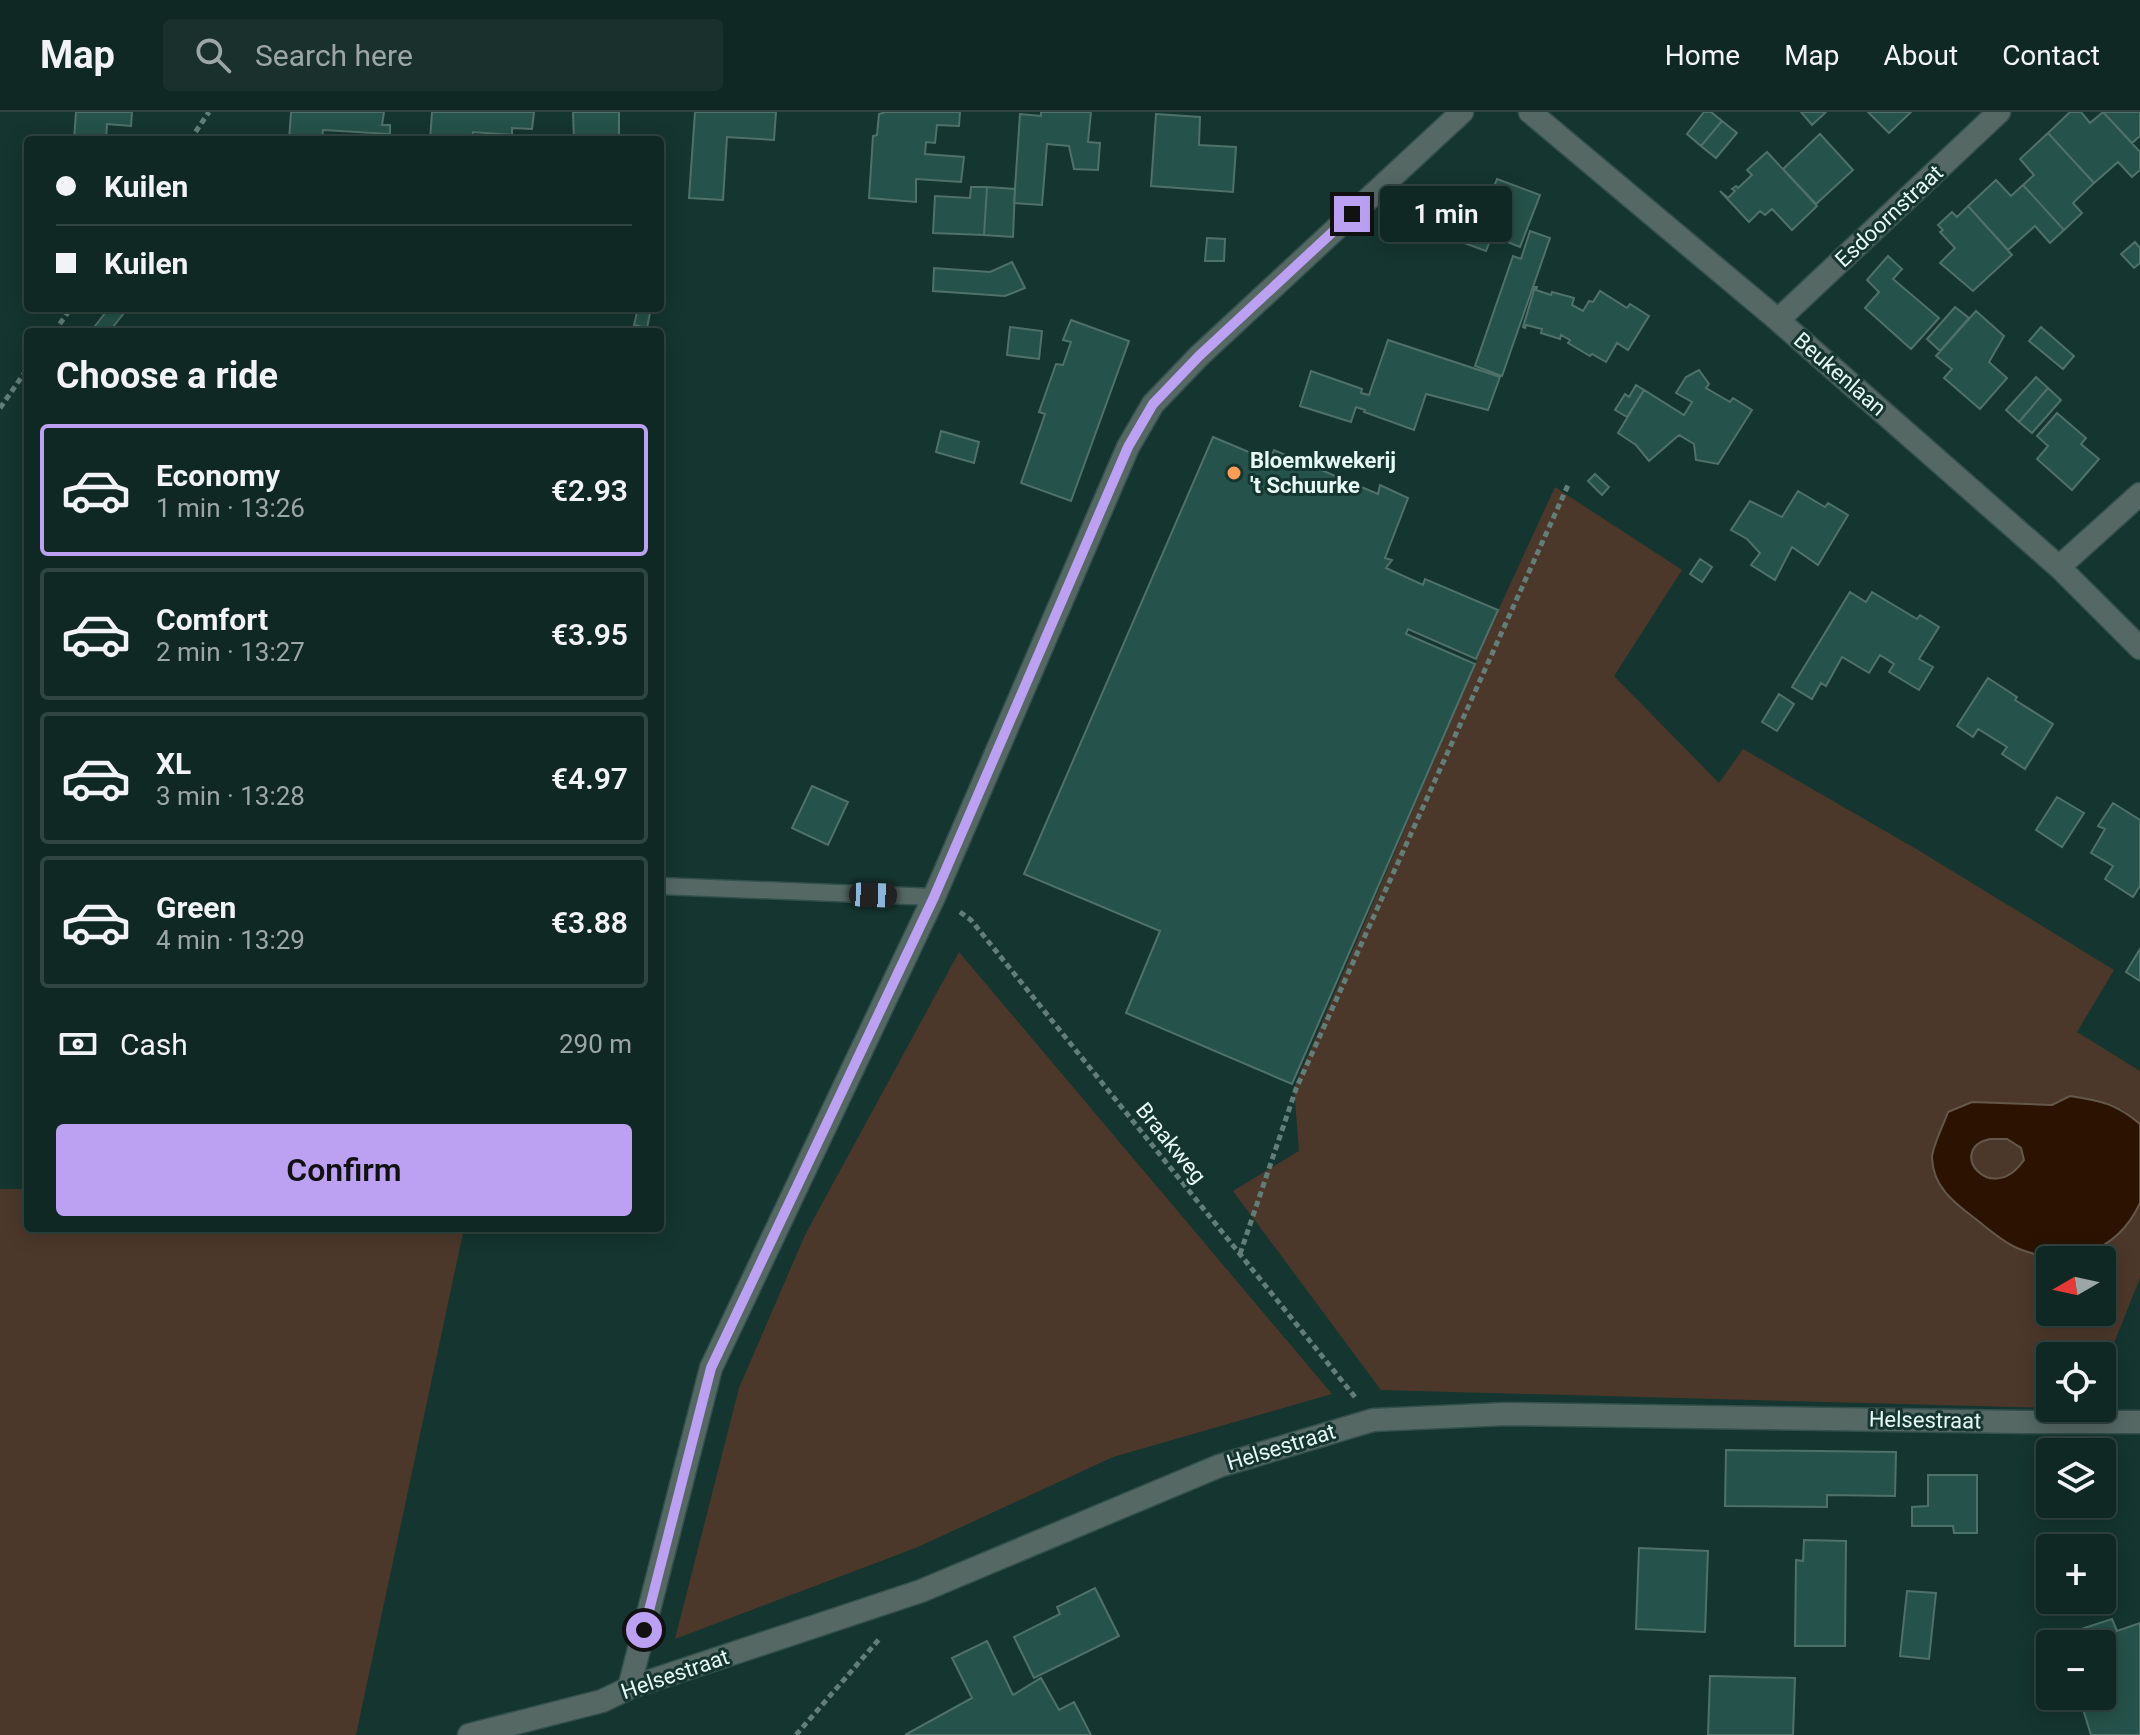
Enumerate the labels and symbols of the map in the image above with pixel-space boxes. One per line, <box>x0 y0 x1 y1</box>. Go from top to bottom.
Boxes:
street label: Esdoornstraat <box>1830 160 1948 272</box>
callout: 1 min <box>1380 186 1512 242</box>
route end <box>1334 196 1370 232</box>
street label: Beukenlaan <box>1789 327 1891 421</box>
place label: Bloemkwekerij 't Schuurke <box>1250 448 1396 498</box>
marker: Bloemkwekerij 't Schuurke <box>1225 464 1243 482</box>
car <box>849 882 897 908</box>
street label: Braakweg <box>1131 1098 1211 1188</box>
north arrow <box>2036 1246 2116 1326</box>
street label: Helsestraat <box>1869 1407 1981 1433</box>
street label: Helsestraat <box>1224 1419 1338 1475</box>
route start <box>626 1612 662 1648</box>
street label: Helsestraat <box>618 1644 732 1704</box>

